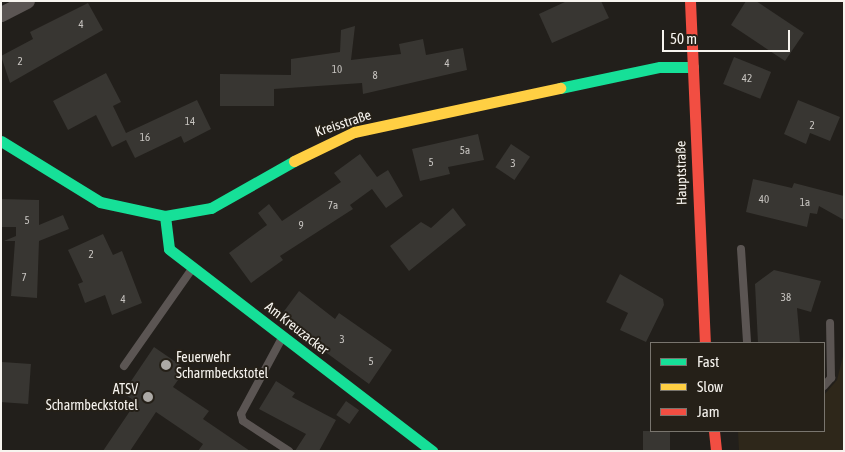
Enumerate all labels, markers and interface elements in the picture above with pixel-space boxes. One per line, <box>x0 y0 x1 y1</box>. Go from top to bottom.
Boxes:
house number: 4 <box>78 17 84 31</box>
scale bar <box>665 20 792 52</box>
text: 50 m <box>670 30 697 47</box>
house number: 2 <box>17 54 23 68</box>
house number: 4 <box>444 56 450 70</box>
house number: 10 <box>332 62 342 76</box>
house number: 8 <box>372 68 378 82</box>
house number: 42 <box>742 71 752 85</box>
street label: Kreisstraße <box>313 106 373 140</box>
house number: 14 <box>185 114 195 128</box>
house number: 2 <box>809 118 815 132</box>
house number: 16 <box>140 130 150 144</box>
street label: Hauptstraße <box>672 141 690 205</box>
house number: 5a <box>460 143 470 157</box>
house number: 5 <box>428 155 434 169</box>
house number: 3 <box>510 156 516 170</box>
house number: 40 <box>759 192 769 206</box>
house number: 1a <box>800 195 810 209</box>
house number: 7a <box>328 198 338 212</box>
house number: 5 <box>24 213 30 227</box>
house number: 9 <box>298 218 304 232</box>
house number: 2 <box>88 247 94 261</box>
house number: 7 <box>21 270 27 284</box>
house number: 38 <box>781 290 791 304</box>
house number: 4 <box>120 292 126 306</box>
street label: Am Kreuzacker <box>262 298 332 358</box>
house number: 3 <box>339 332 345 346</box>
legend <box>650 342 825 432</box>
place label: Feuerwehr Scharmbeckstotel <box>176 349 268 382</box>
text: Fast <box>697 353 719 370</box>
house number: 5 <box>368 354 374 368</box>
marker: Feuerwehr Scharmbeckstotel <box>160 359 172 371</box>
text: Slow <box>697 378 723 395</box>
place label: ATSV Scharmbeckstotel <box>46 381 138 414</box>
marker: ATSV Scharmbeckstotel <box>142 391 154 403</box>
text: Jam <box>697 403 720 420</box>

